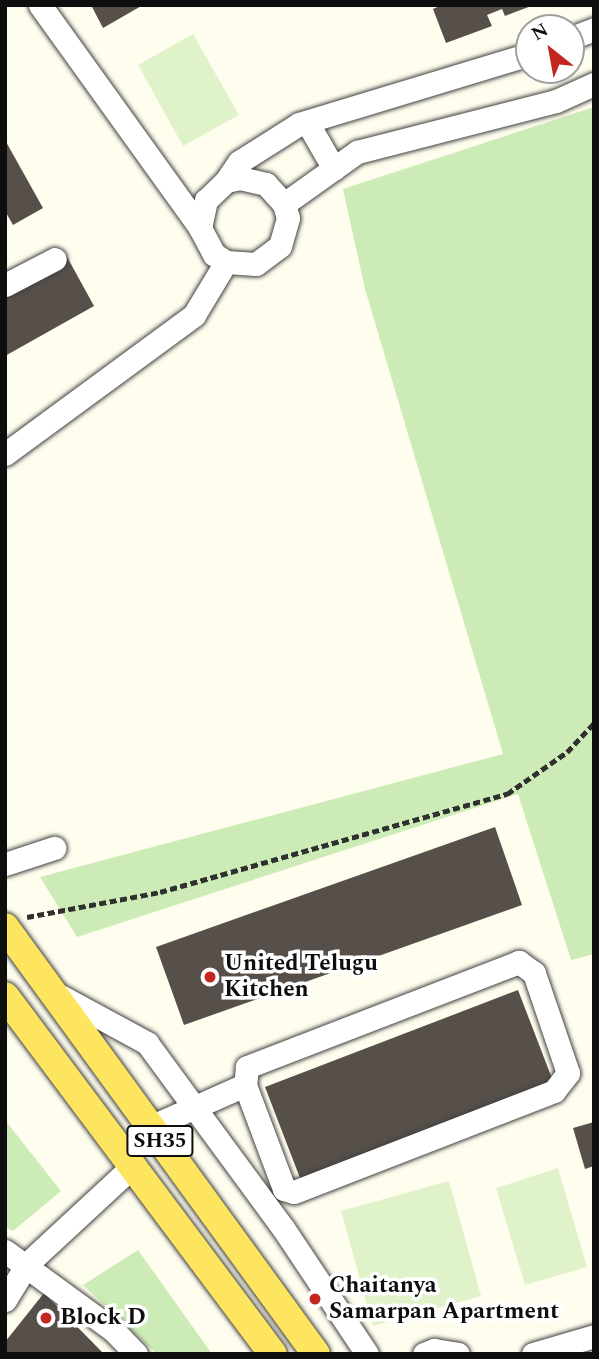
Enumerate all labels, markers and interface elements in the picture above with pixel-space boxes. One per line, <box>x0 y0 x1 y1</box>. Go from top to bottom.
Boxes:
north arrow <box>515 14 585 84</box>
text: N <box>526 16 554 49</box>
place label: United Telugu Kitchen <box>224 950 378 1004</box>
marker: United Telugu Kitchen <box>202 969 218 985</box>
road number: SH35 <box>125 1124 195 1158</box>
place label: Chaitanya Samarpan Apartment <box>329 1272 559 1326</box>
marker: Chaitanya Samarpan Apartment <box>307 1291 323 1307</box>
place label: Block D <box>60 1304 146 1332</box>
marker: Block D <box>38 1310 54 1326</box>

